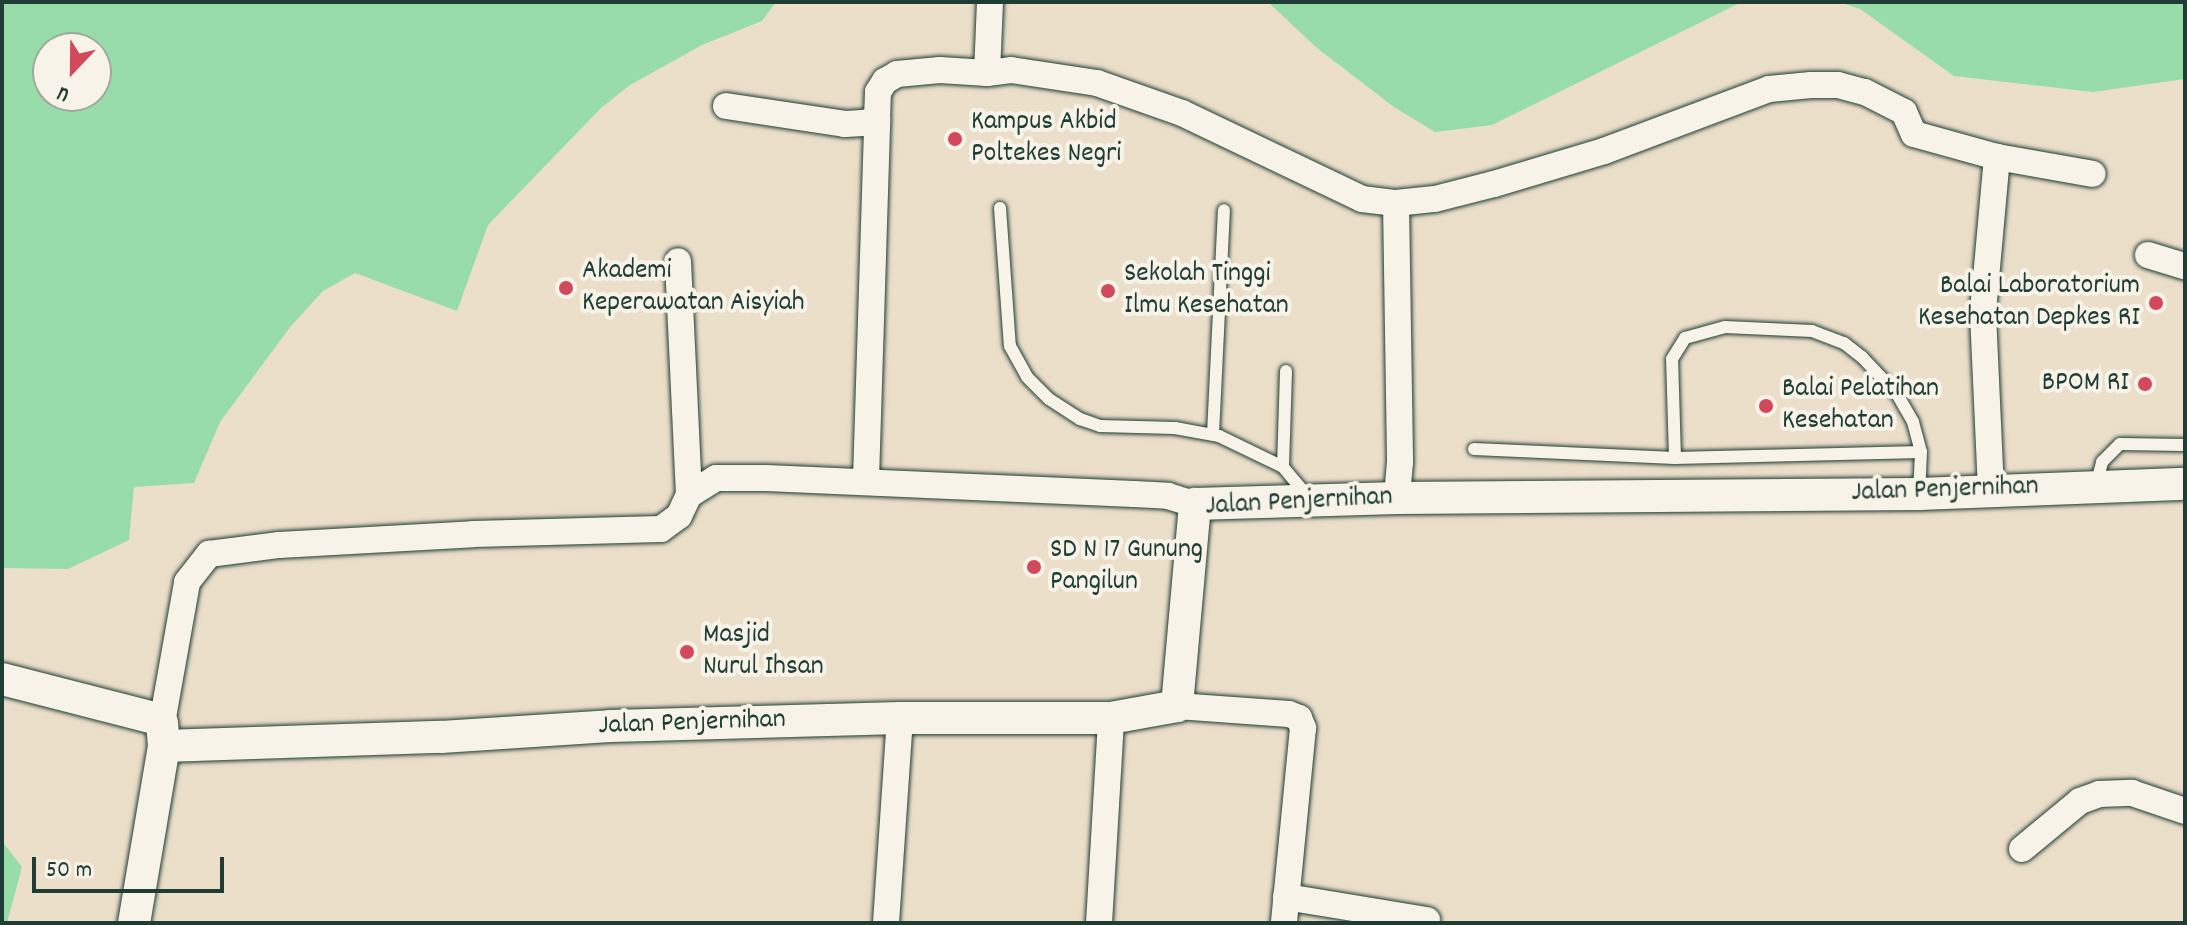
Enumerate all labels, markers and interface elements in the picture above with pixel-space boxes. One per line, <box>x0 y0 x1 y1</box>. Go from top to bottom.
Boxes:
north arrow <box>32 32 112 112</box>
text: U <box>53 77 74 109</box>
place label: Kampus Akbid Poltekes Negri <box>971 106 1121 172</box>
marker: Kampus Akbid Poltekes Negri <box>946 130 964 148</box>
place label: Akademi Keperawatan Aisyiah <box>582 255 805 321</box>
place label: Sekolah Tinggi Ilmu Kesehatan <box>1124 258 1289 324</box>
place label: Balai Laboratorium Kesehatan Depkes RI <box>1918 270 2140 336</box>
marker: Akademi Keperawatan Aisyiah <box>557 279 575 297</box>
marker: Sekolah Tinggi Ilmu Kesehatan <box>1099 282 1117 300</box>
marker: Balai Laboratorium Kesehatan Depkes RI <box>2147 294 2165 312</box>
place label: BPOM RI <box>2042 367 2129 401</box>
place label: Balai Pelatihan Kesehatan <box>1782 373 1939 439</box>
marker: BPOM RI <box>2136 375 2154 393</box>
marker: Balai Pelatihan Kesehatan <box>1757 397 1775 415</box>
street label: Jalan Penjernihan <box>1851 471 2039 511</box>
street label: Jalan Penjernihan <box>1205 481 1393 525</box>
place label: SD N 17 Gunung Pangilun <box>1050 534 1203 600</box>
marker: SD N 17 Gunung Pangilun <box>1025 558 1043 576</box>
place label: Masjid Nurul Ihsan <box>703 619 824 685</box>
marker: Masjid Nurul Ihsan <box>678 643 696 661</box>
street label: Jalan Penjernihan <box>598 704 786 744</box>
scale bar <box>36 841 228 891</box>
text: 50 m <box>46 854 92 888</box>

